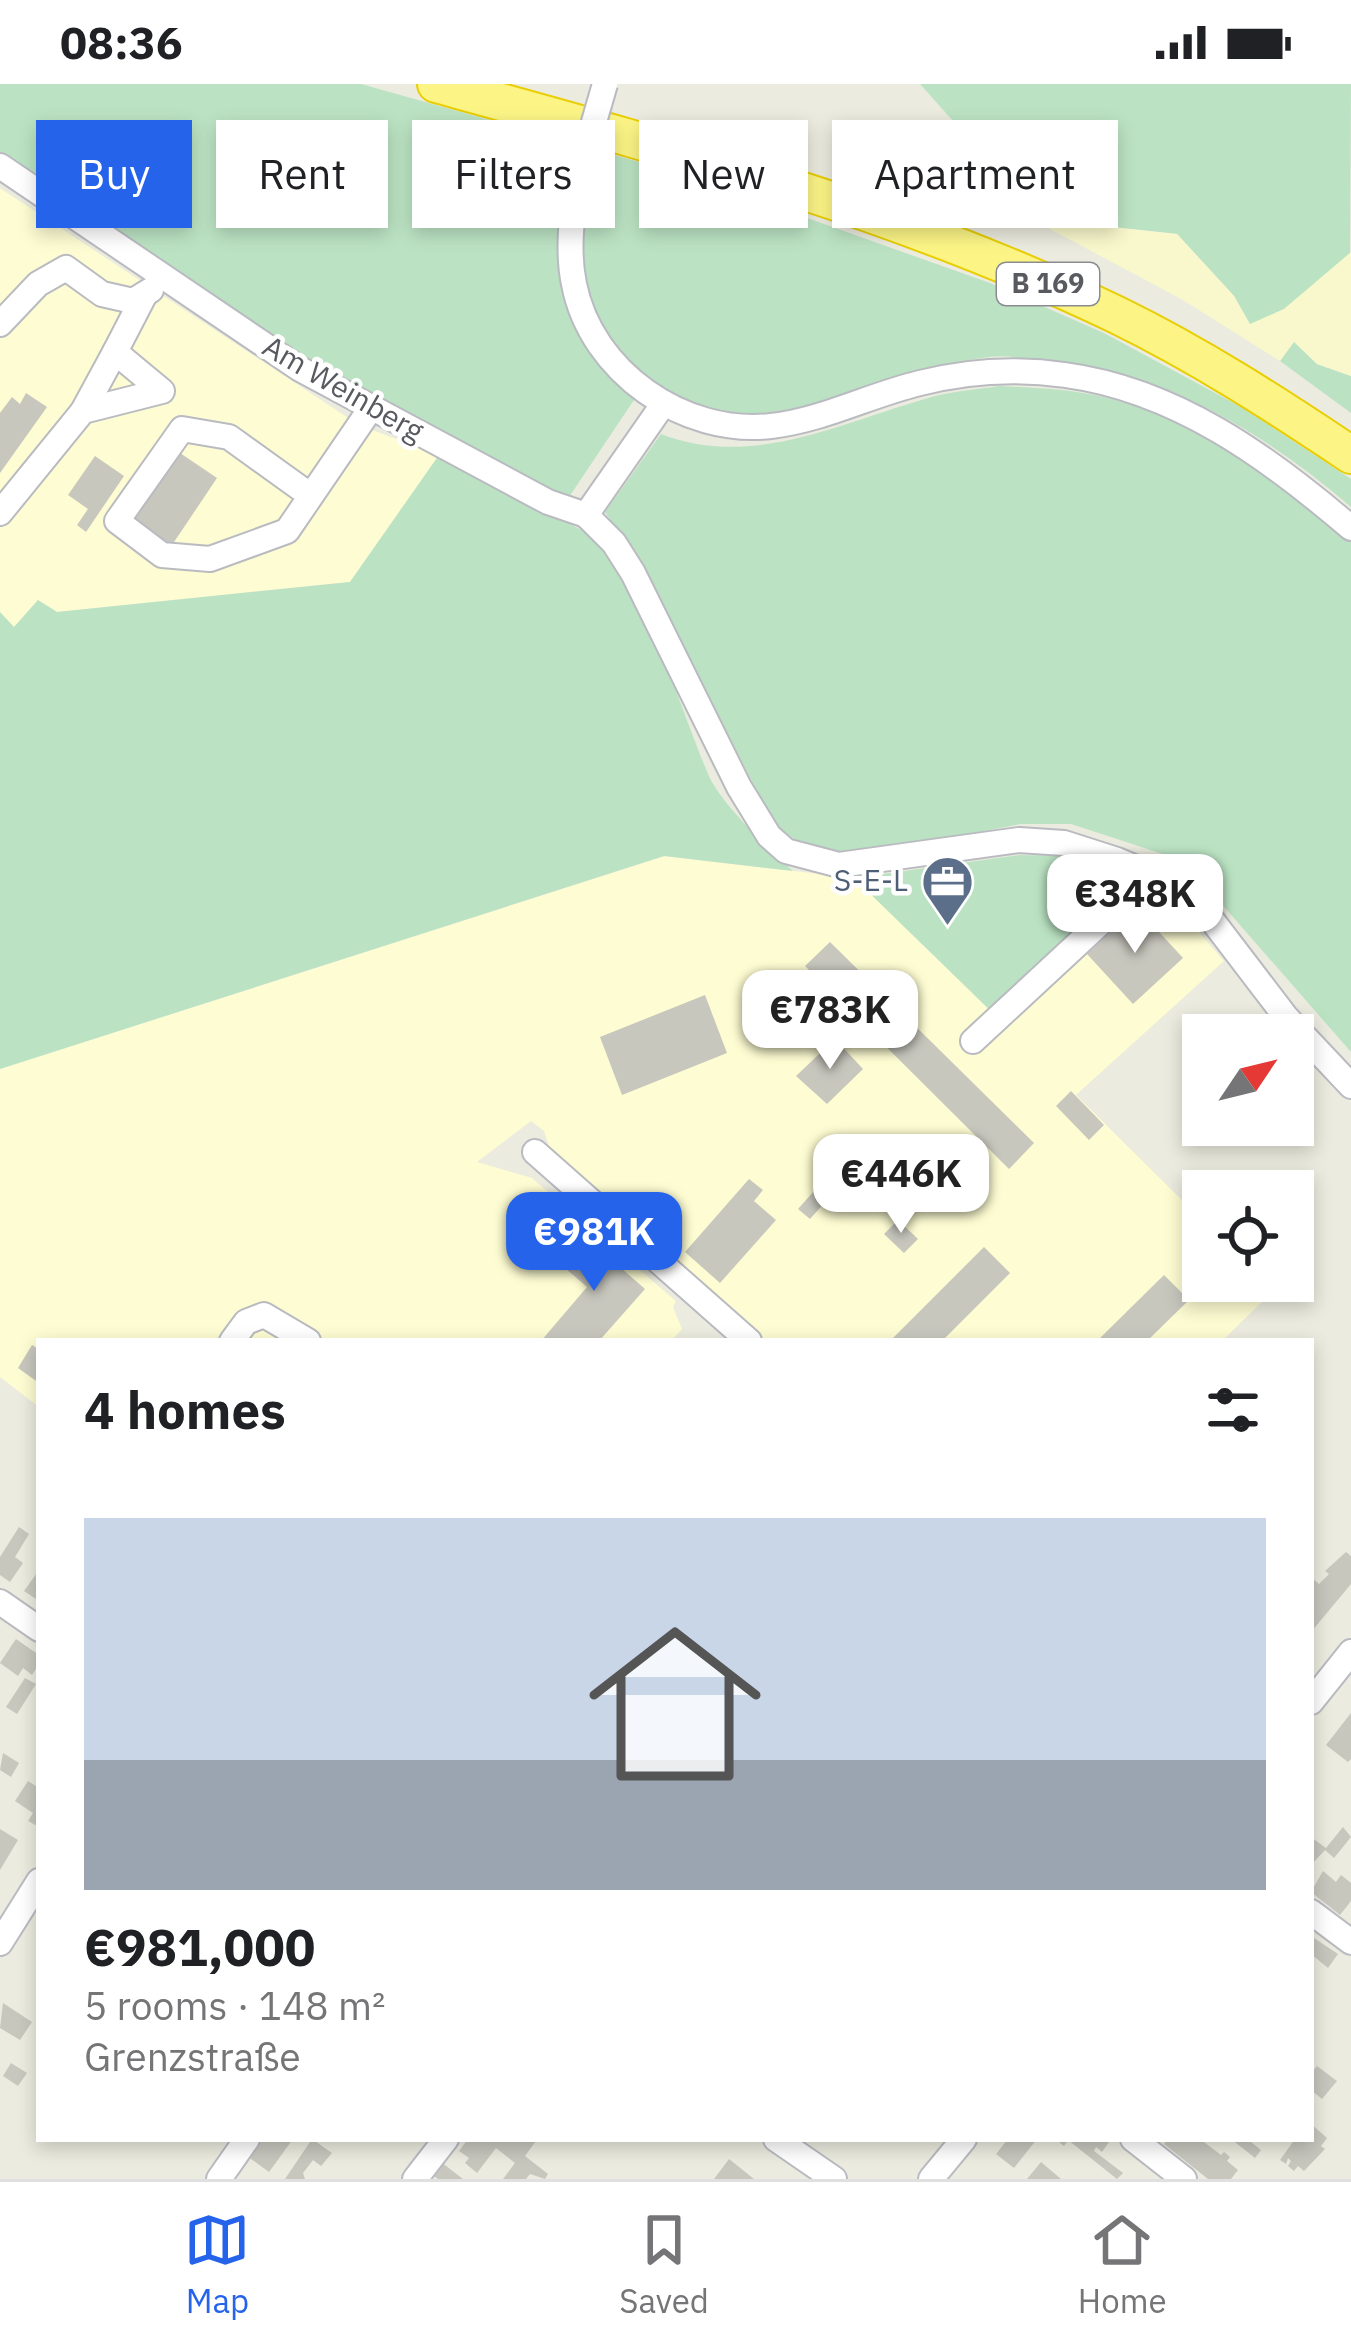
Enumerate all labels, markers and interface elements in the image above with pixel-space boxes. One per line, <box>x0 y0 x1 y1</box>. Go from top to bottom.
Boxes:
text: 08:36 <box>60 13 183 71</box>
chip: Buy <box>36 120 192 228</box>
chip: Rent <box>216 120 388 228</box>
chip: Filters <box>412 120 615 228</box>
chip: New <box>639 120 808 228</box>
chip: Apartment <box>832 120 1118 228</box>
road number: B 169 <box>997 263 1099 305</box>
street label: Am Weinberg <box>256 326 431 450</box>
office icon: S-E-L <box>919 853 975 927</box>
pin: €348K <box>1051 854 1219 956</box>
place label: S-E-L <box>834 860 908 899</box>
text: €348K <box>1074 867 1196 918</box>
pin: €783K <box>746 970 914 1072</box>
text: €783K <box>769 983 891 1034</box>
north arrow <box>1182 1014 1314 1146</box>
map controls <box>1182 1014 1314 1302</box>
pin: €446K <box>817 1134 985 1236</box>
text: €446K <box>840 1147 962 1198</box>
button: locate <box>1182 1170 1314 1302</box>
pin: €981K <box>510 1192 678 1294</box>
text: €981K <box>533 1205 655 1256</box>
text: 4 homes <box>84 1377 286 1443</box>
icon: filters <box>1200 1377 1266 1443</box>
icon: home <box>567 1596 783 1812</box>
text: €981,000 <box>84 1914 315 1980</box>
text: 5 rooms · 148 m² <box>84 1980 386 2031</box>
text: Grenzstraße <box>84 2031 301 2082</box>
tab: Map <box>184 2207 250 2322</box>
tab: Saved <box>619 2207 709 2322</box>
tab: Home <box>1078 2207 1167 2322</box>

